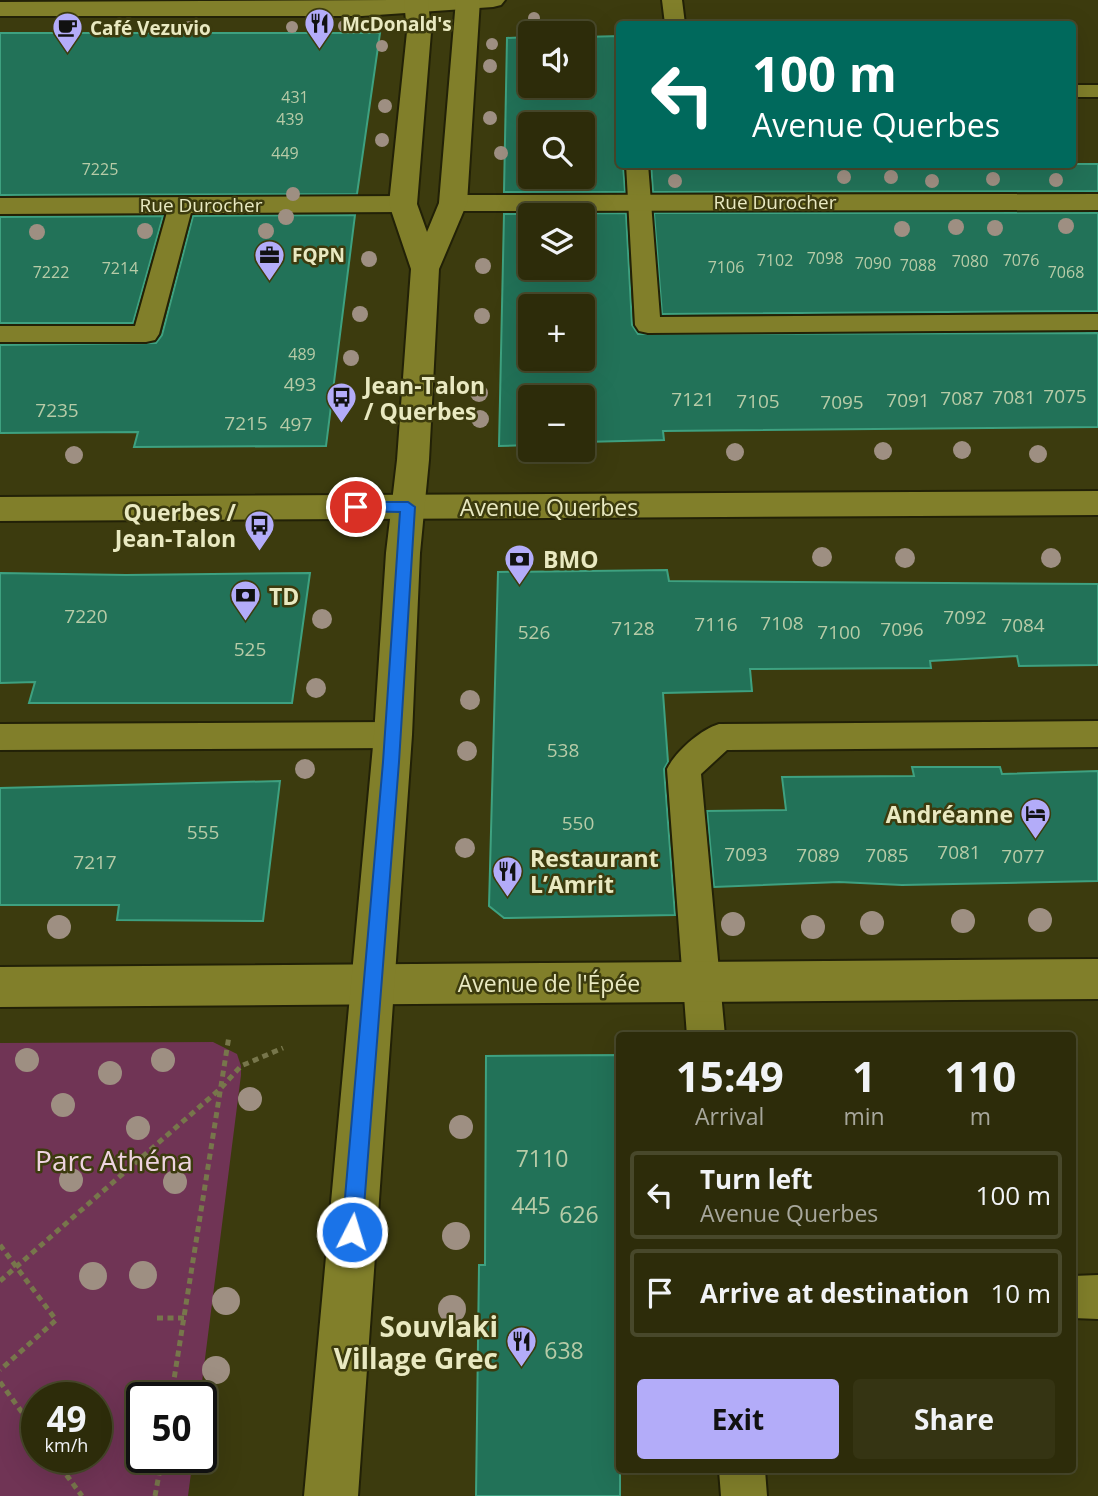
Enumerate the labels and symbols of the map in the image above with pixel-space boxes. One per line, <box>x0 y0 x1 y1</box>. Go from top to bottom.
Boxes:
restaurant icon: McDonald's <box>302 7 336 51</box>
cafe icon: Café Vezuvio <box>50 11 84 55</box>
place label: McDonald's <box>342 11 452 37</box>
place label: Café Vezuvio <box>90 15 211 41</box>
house number: 431 <box>281 86 309 108</box>
house number: 439 <box>276 108 304 130</box>
house number: 449 <box>271 142 299 164</box>
house number: 7225 <box>82 158 118 180</box>
street label: Rue Durocher <box>714 189 837 215</box>
street label: Rue Durocher <box>140 192 263 218</box>
office icon: FQPN <box>252 238 286 282</box>
place label: FQPN <box>292 242 345 268</box>
house number: 7098 <box>807 247 843 269</box>
house number: 7102 <box>757 249 793 271</box>
house number: 7076 <box>1003 249 1039 271</box>
house number: 7080 <box>952 250 988 272</box>
house number: 7090 <box>855 252 891 274</box>
house number: 7088 <box>900 254 936 276</box>
house number: 7106 <box>708 256 744 278</box>
house number: 7214 <box>102 257 138 279</box>
house number: 7222 <box>33 261 69 283</box>
house number: 7068 <box>1048 261 1084 283</box>
house number: 489 <box>288 343 316 365</box>
place label: Jean-Talon / Querbes <box>362 369 485 427</box>
house number: 493 <box>284 371 316 397</box>
bus stop icon: Jean-Talon / Querbes <box>324 381 358 425</box>
house number: 7075 <box>1043 383 1087 409</box>
house number: 7081 <box>992 384 1036 410</box>
house number: 7087 <box>940 385 984 411</box>
house number: 7121 <box>671 386 715 412</box>
house number: 7091 <box>886 387 930 413</box>
house number: 7105 <box>736 388 780 414</box>
house number: 7095 <box>820 389 864 415</box>
house number: 7235 <box>35 397 79 423</box>
house number: 7215 <box>224 410 268 436</box>
house number: 497 <box>280 411 312 437</box>
pin <box>326 477 386 537</box>
street label: Avenue Querbes <box>460 491 638 523</box>
place label: Querbes / Jean-Talon <box>113 496 236 554</box>
bus stop icon: Querbes / Jean-Talon <box>242 508 276 552</box>
bank icon: BMO <box>503 542 537 586</box>
place label: BMO <box>543 543 598 575</box>
bank icon: TD <box>229 579 263 623</box>
place label: TD <box>269 580 299 612</box>
house number: 7220 <box>64 603 108 629</box>
house number: 7092 <box>943 604 987 630</box>
house number: 7108 <box>760 610 804 636</box>
house number: 7116 <box>694 611 738 637</box>
house number: 7084 <box>1001 612 1045 638</box>
house number: 7128 <box>611 615 655 641</box>
house number: 7096 <box>880 616 924 642</box>
house number: 526 <box>518 619 550 645</box>
house number: 7100 <box>817 619 861 645</box>
house number: 525 <box>234 636 266 662</box>
house number: 538 <box>547 737 579 763</box>
hotel icon: Andréanne <box>1019 797 1053 841</box>
place label: Andréanne <box>886 798 1013 830</box>
house number: 550 <box>562 810 594 836</box>
house number: 555 <box>187 819 219 845</box>
house number: 7081 <box>937 839 981 865</box>
house number: 7093 <box>724 841 768 867</box>
place label: Restaurant L’Amrit <box>530 842 659 900</box>
house number: 7089 <box>796 842 840 868</box>
house number: 7085 <box>865 842 909 868</box>
house number: 7077 <box>1001 843 1045 869</box>
house number: 7217 <box>73 849 117 875</box>
restaurant icon: Restaurant L’Amrit <box>490 854 524 898</box>
street label: Avenue de l'Épée <box>458 967 640 999</box>
park label: Parc Athéna <box>35 1141 193 1179</box>
house number: 7110 <box>516 1142 568 1174</box>
house number: 445 <box>511 1189 551 1221</box>
position arrow <box>315 1195 389 1269</box>
house number: 626 <box>559 1198 599 1230</box>
place label: Souvlaki Village Grec <box>334 1307 498 1377</box>
restaurant icon: Souvlaki Village Grec <box>504 1325 538 1369</box>
house number: 638 <box>544 1334 584 1366</box>
speed limit sign: 50 <box>126 1382 217 1473</box>

